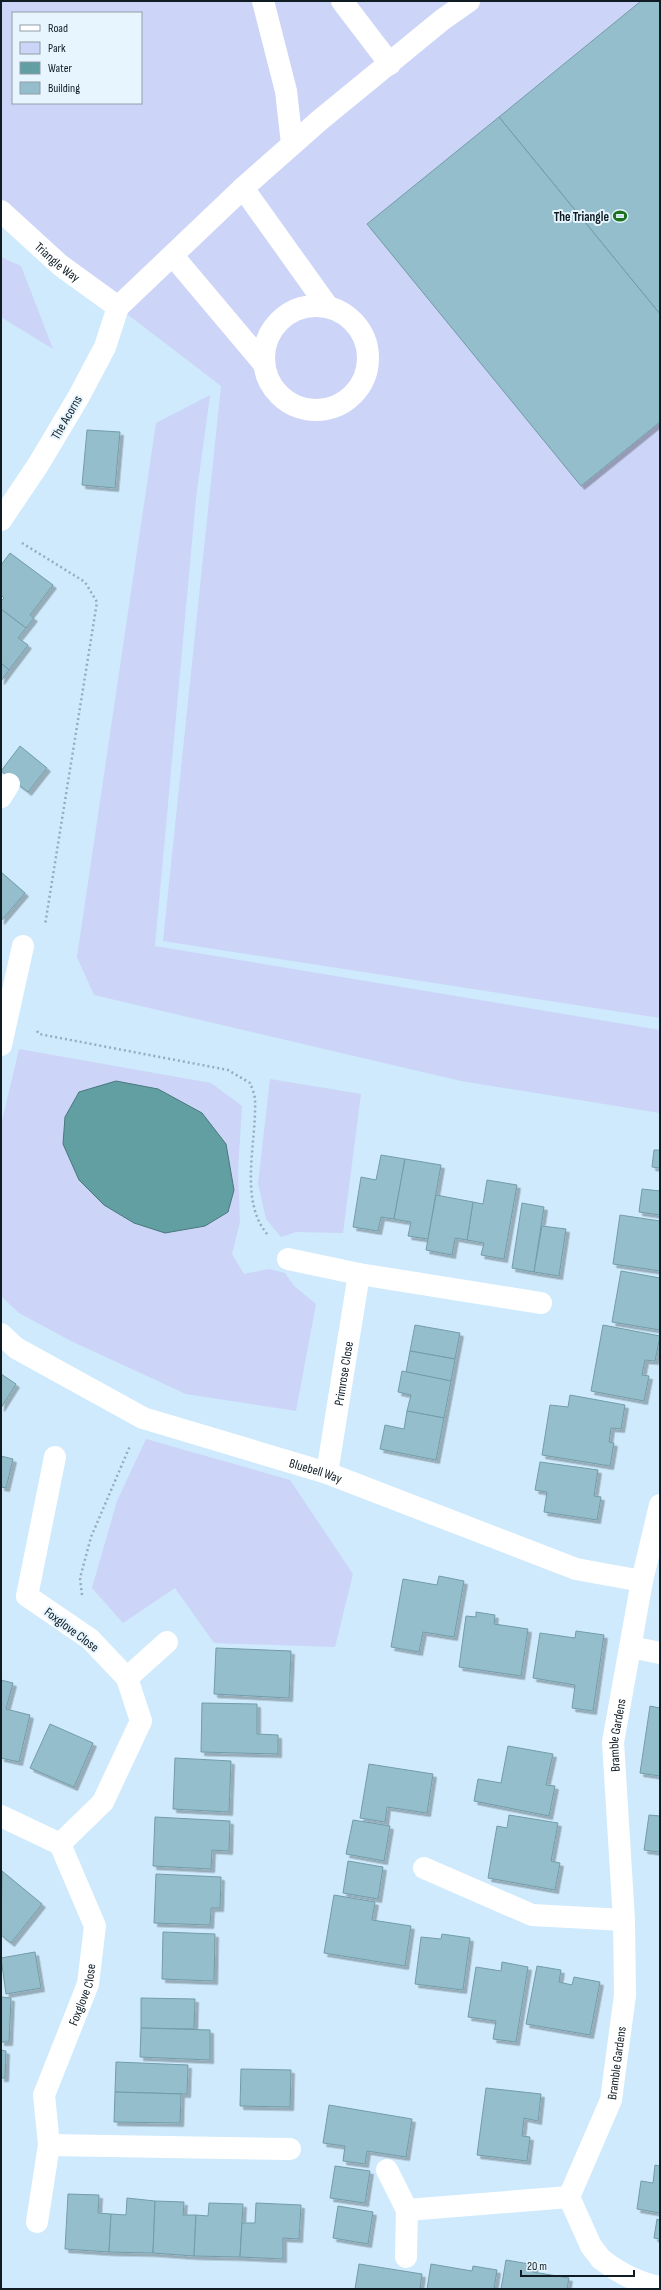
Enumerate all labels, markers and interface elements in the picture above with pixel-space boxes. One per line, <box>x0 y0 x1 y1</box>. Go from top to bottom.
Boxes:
legend <box>12 12 142 104</box>
text: Road <box>48 21 68 36</box>
text: Park <box>48 41 66 56</box>
text: Water <box>48 61 72 76</box>
text: Building <box>48 81 80 96</box>
sports icon: The Triangle <box>612 208 628 224</box>
place label: The Triangle <box>554 209 609 225</box>
street label: Triangle Way <box>31 239 83 286</box>
street label: The Acorns <box>48 392 86 442</box>
street label: Primrose Close <box>331 1340 357 1407</box>
street label: Bluebell Way <box>287 1455 344 1487</box>
street label: Foxglove Close <box>41 1604 102 1655</box>
street label: Bramble Gardens <box>606 1697 630 1772</box>
street label: Foxglove Close <box>65 1963 99 2028</box>
street label: Bramble Gardens <box>604 2025 630 2101</box>
scale bar <box>521 2252 634 2278</box>
text: 20 m <box>527 2259 547 2274</box>

